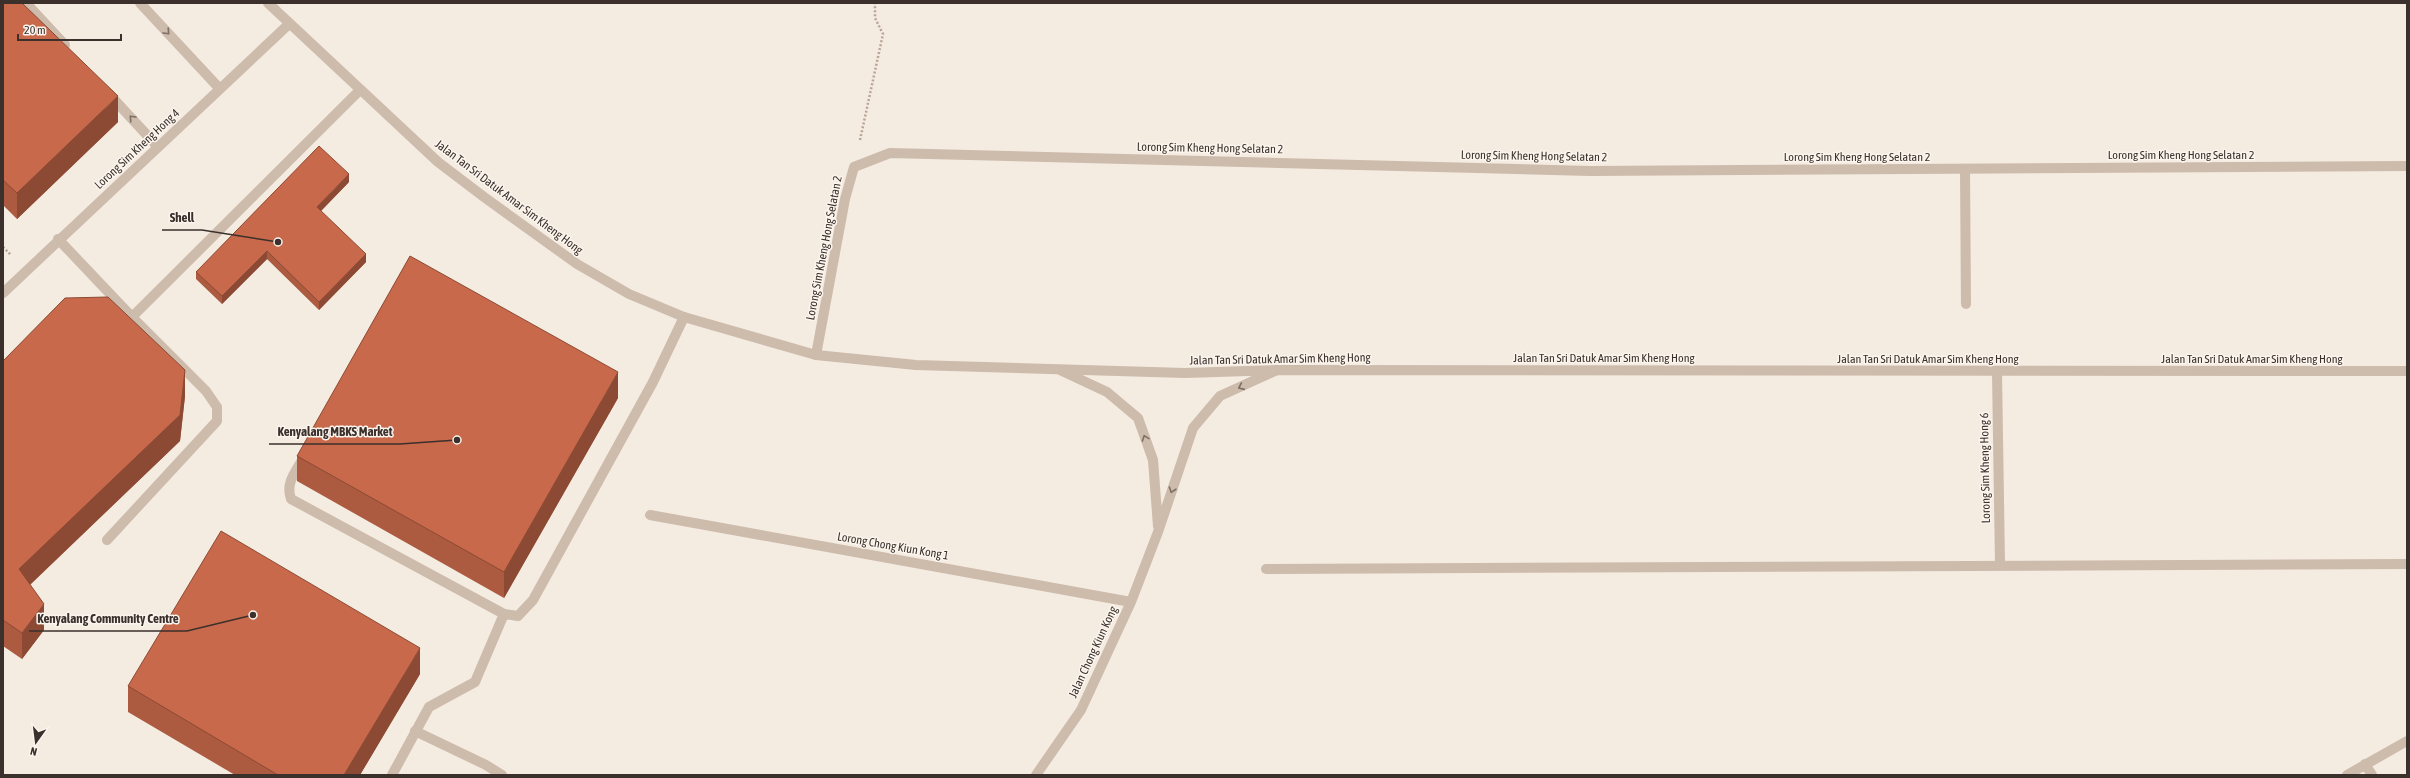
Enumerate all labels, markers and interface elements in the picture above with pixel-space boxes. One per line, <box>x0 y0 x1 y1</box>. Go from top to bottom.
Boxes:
scale bar <box>18 16 121 42</box>
text: 20 m <box>24 23 46 37</box>
one-way arrow <box>162 27 169 34</box>
street label: Lorong Sim Kheng Hong 4 <box>92 106 183 192</box>
one-way arrow <box>129 115 136 123</box>
street label: Jalan Tan Sri Datuk Amar Sim Kheng Hong <box>432 137 586 258</box>
street label: Lorong Sim Kheng Hong Selatan 2 <box>1137 140 1283 156</box>
street label: Lorong Sim Kheng Hong Selatan 2 <box>1461 148 1607 164</box>
street label: Lorong Sim Kheng Hong Selatan 2 <box>2108 148 2254 162</box>
street label: Lorong Sim Kheng Hong Selatan 2 <box>1784 150 1930 164</box>
street label: Lorong Sim Kheng Hong Selatan 2 <box>803 175 845 321</box>
callout: Shell <box>162 205 202 230</box>
text: Shell <box>170 210 195 225</box>
street label: Jalan Tan Sri Datuk Amar Sim Kheng Hong <box>1189 350 1372 368</box>
street label: Jalan Tan Sri Datuk Amar Sim Kheng Hong <box>1513 351 1695 365</box>
street label: Jalan Tan Sri Datuk Amar Sim Kheng Hong <box>1837 352 2019 366</box>
street label: Jalan Tan Sri Datuk Amar Sim Kheng Hong <box>2161 352 2343 366</box>
one-way arrow <box>1238 382 1245 390</box>
street label: Lorong Sim Kheng Hong 6 <box>1977 412 1993 524</box>
callout: Kenyalang MBKS Market <box>269 419 400 444</box>
text: Kenyalang MBKS Market <box>278 424 393 439</box>
one-way arrow <box>1142 435 1150 442</box>
one-way arrow <box>1169 486 1177 493</box>
street label: Lorong Chong Kiun Kong 1 <box>836 529 950 563</box>
street label: Jalan Chong Kiun Kong <box>1066 603 1121 700</box>
callout: Kenyalang Community Centre <box>29 606 187 631</box>
text: Kenyalang Community Centre <box>37 611 179 626</box>
north arrow <box>16 722 56 762</box>
text: N <box>29 745 38 758</box>

